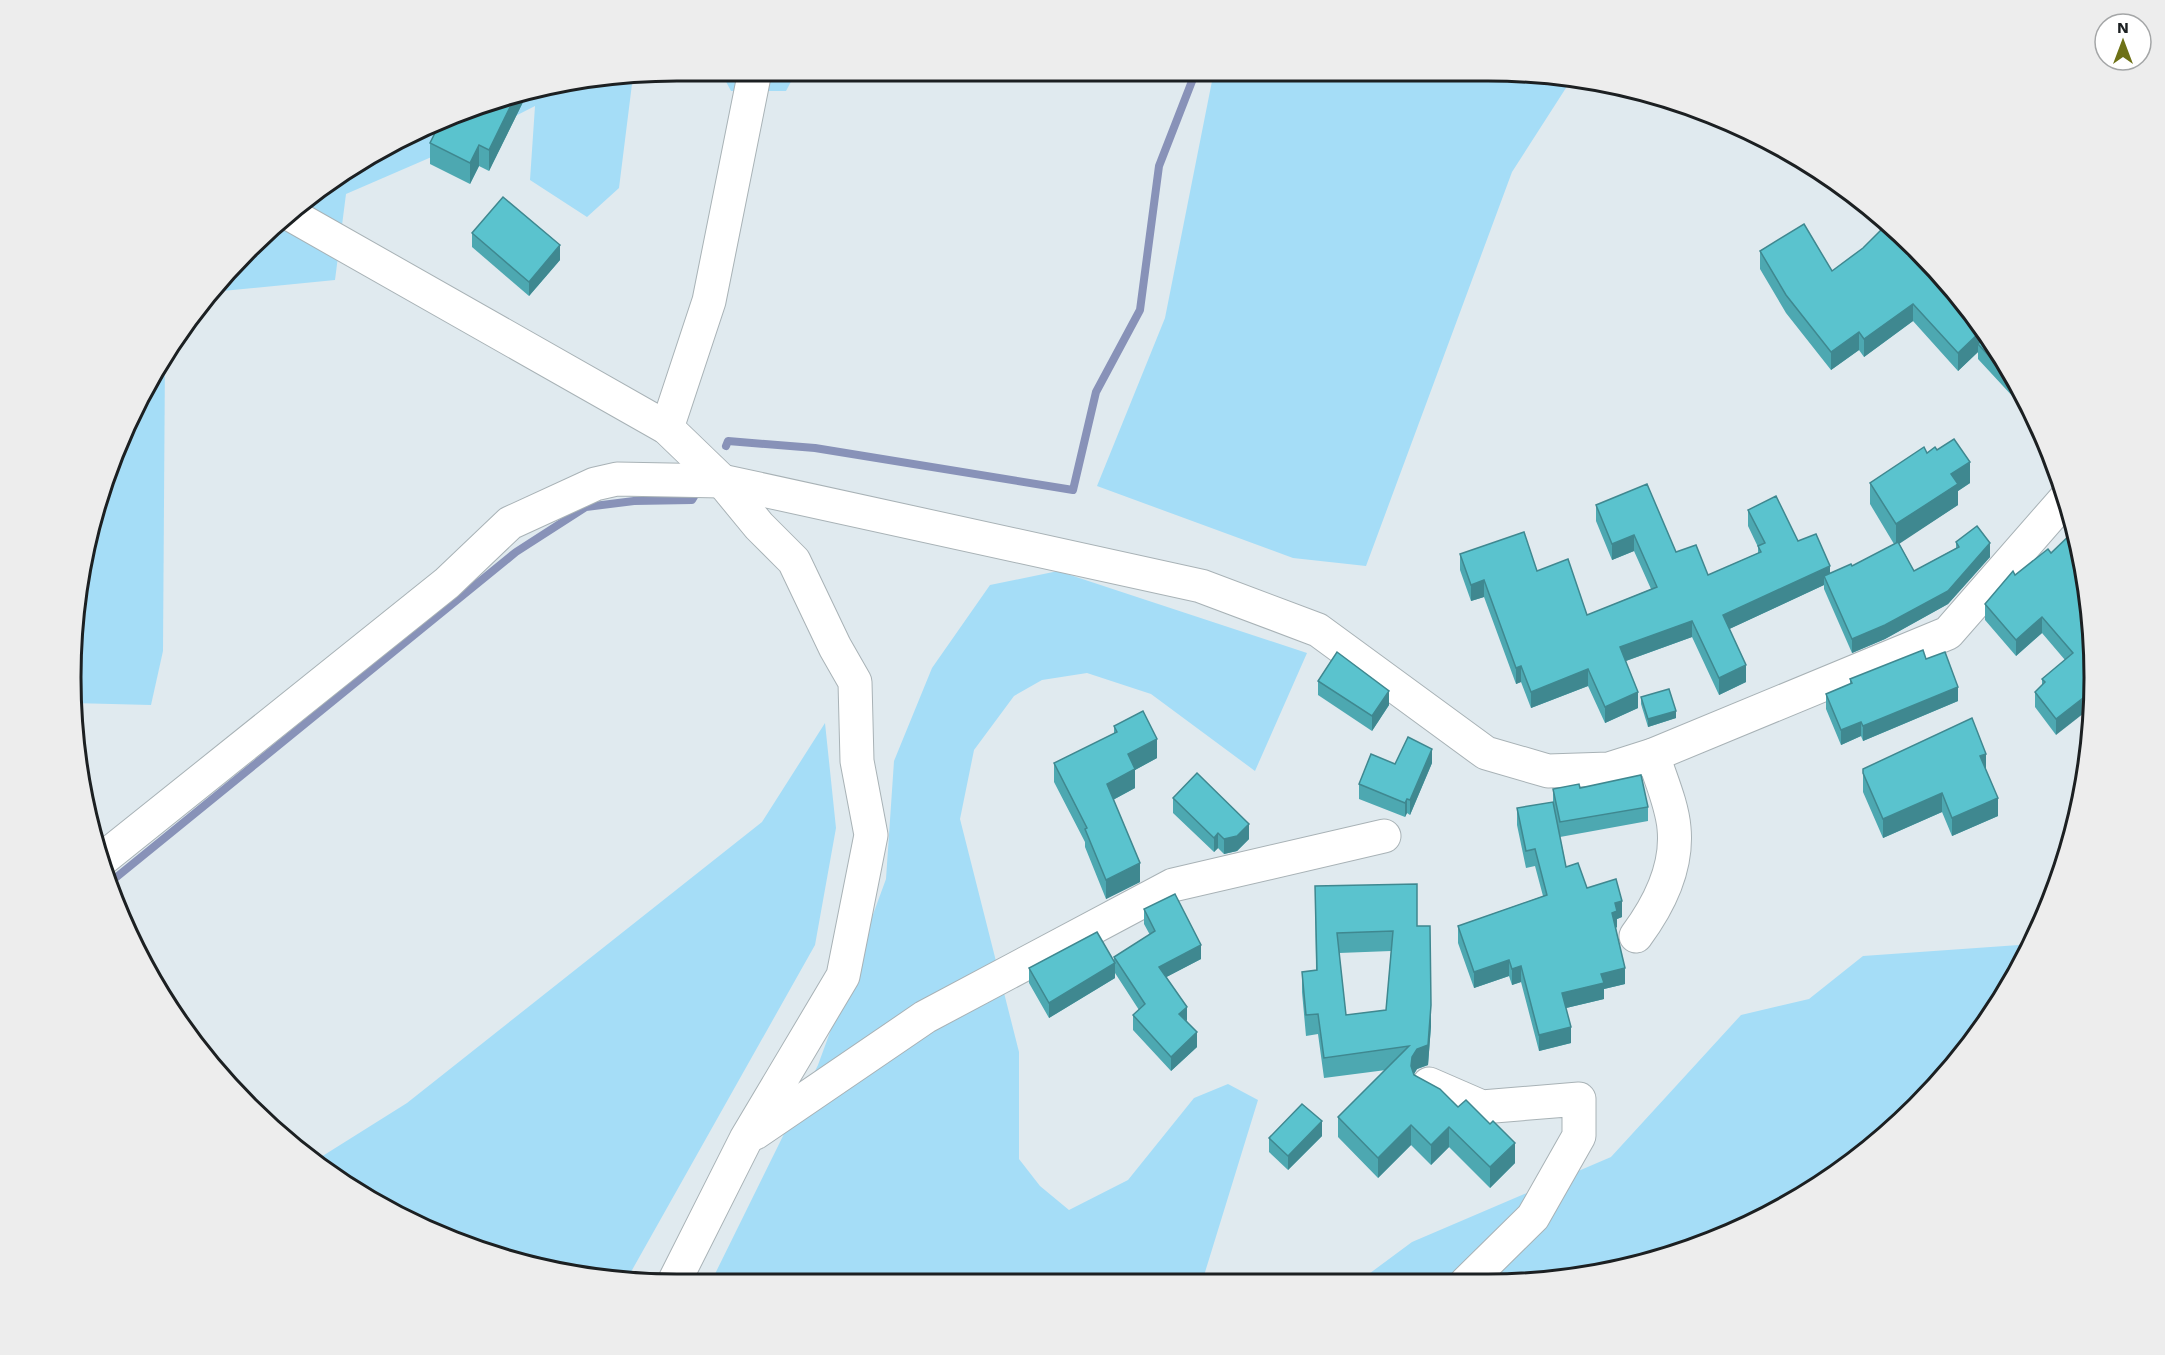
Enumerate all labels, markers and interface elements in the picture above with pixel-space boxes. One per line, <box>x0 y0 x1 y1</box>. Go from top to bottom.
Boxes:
north arrow <box>2093 12 2153 72</box>
text: N <box>2117 18 2129 37</box>

